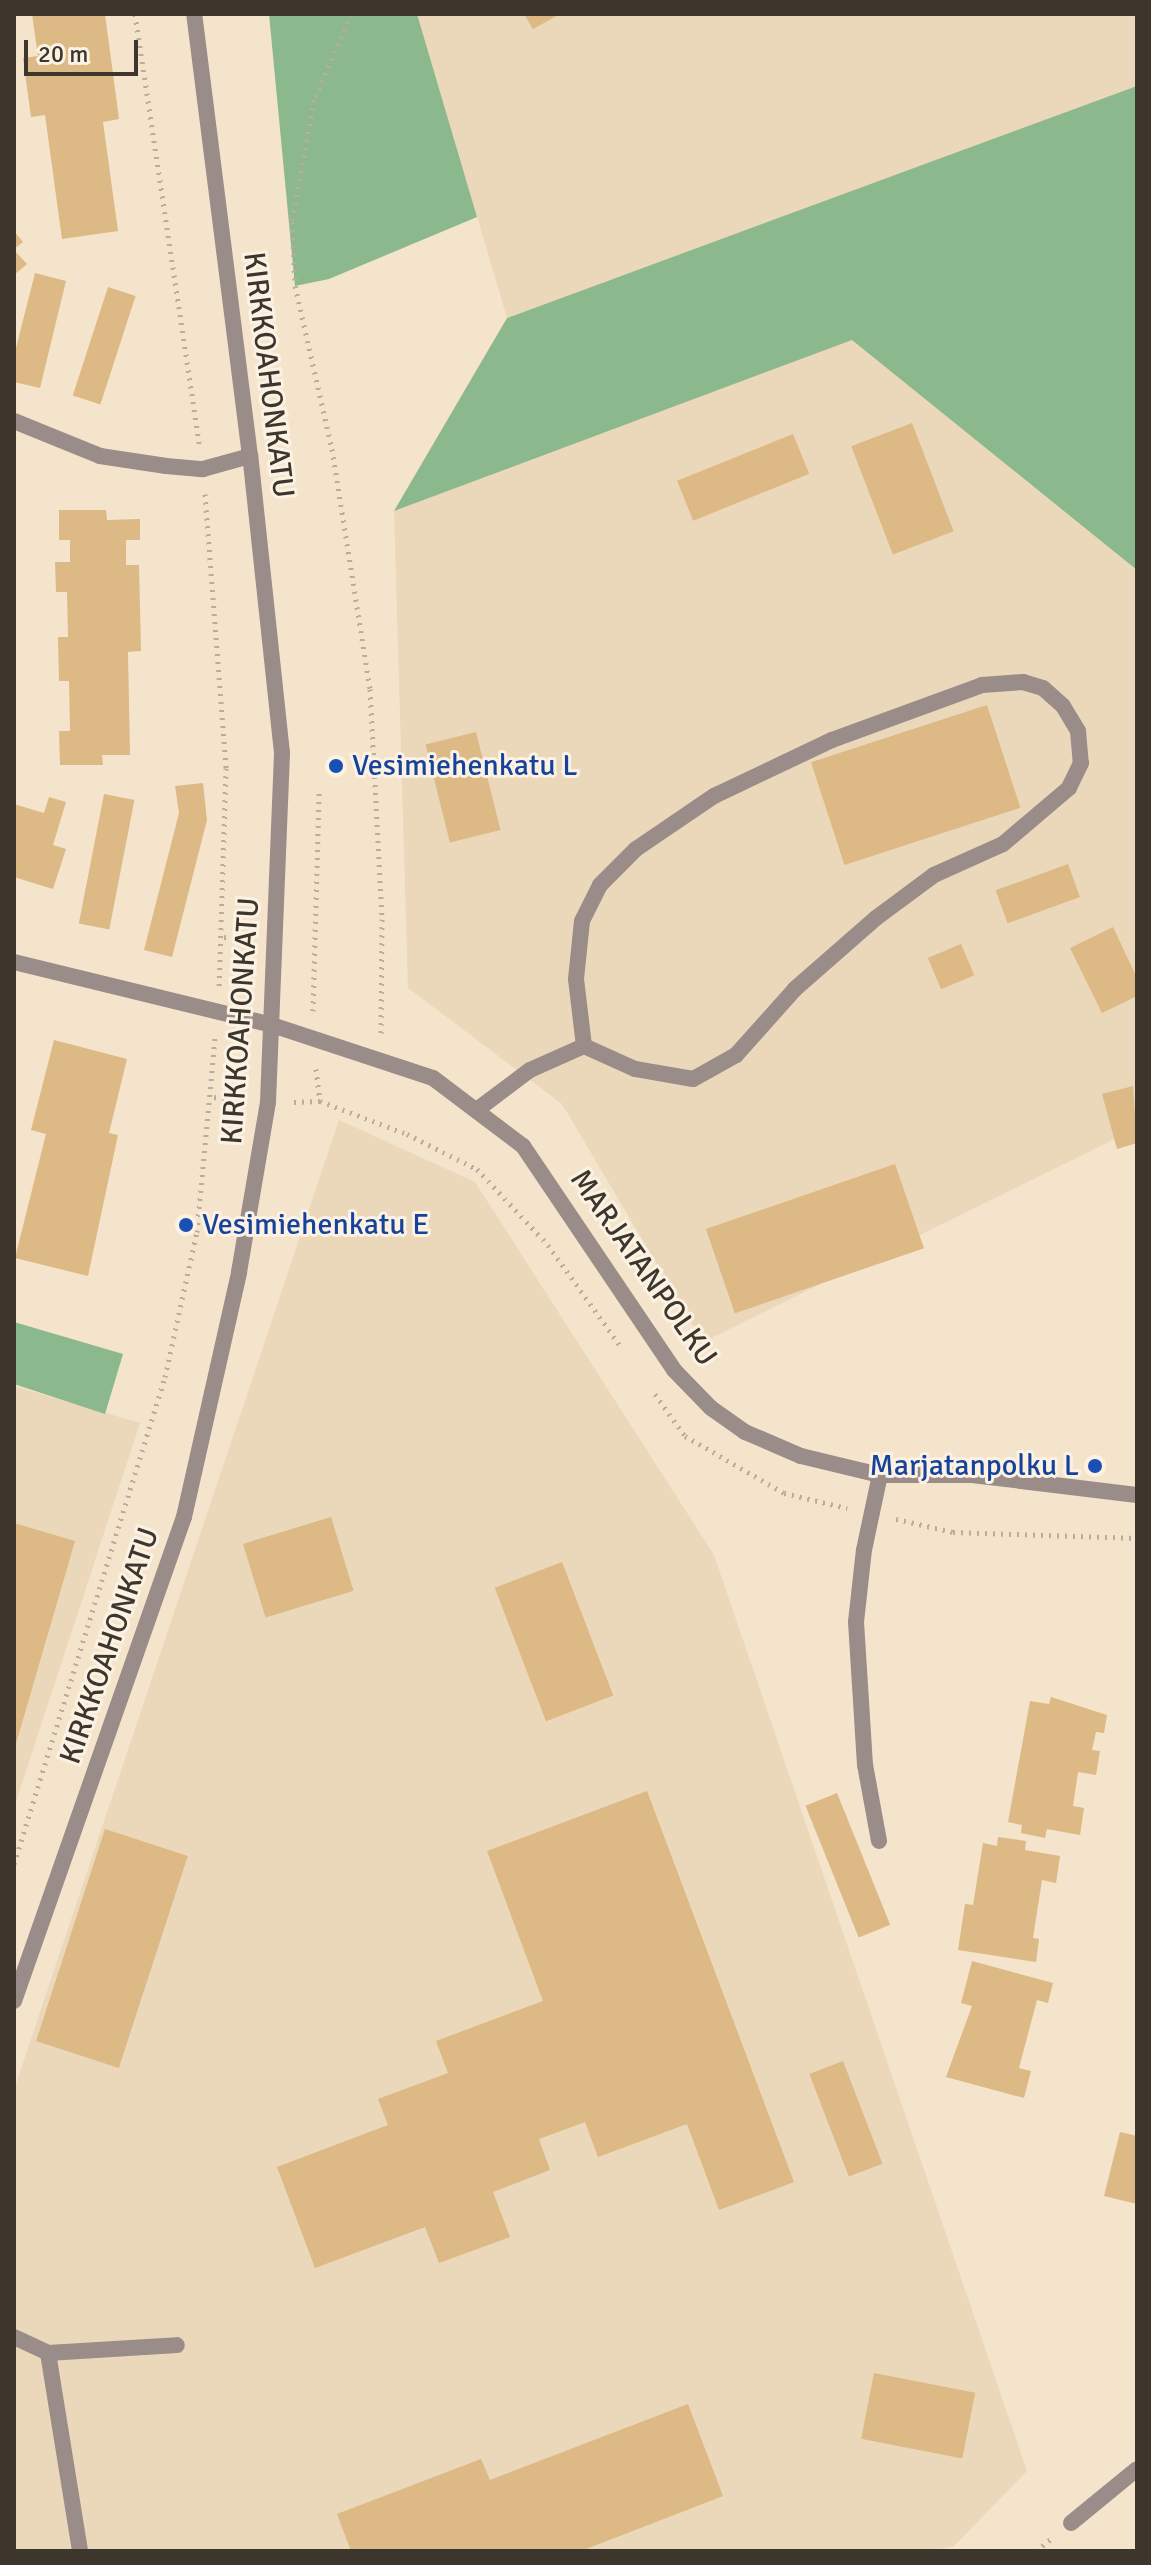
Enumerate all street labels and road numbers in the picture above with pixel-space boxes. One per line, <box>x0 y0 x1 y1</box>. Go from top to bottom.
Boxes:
street label: KIRKKOAHONKATU <box>235 250 301 500</box>
street label: KIRKKOAHONKATU <box>214 896 268 1146</box>
street label: MARJATANPOLKU <box>562 1163 724 1373</box>
street label: KIRKKOAHONKATU <box>53 1523 167 1769</box>

